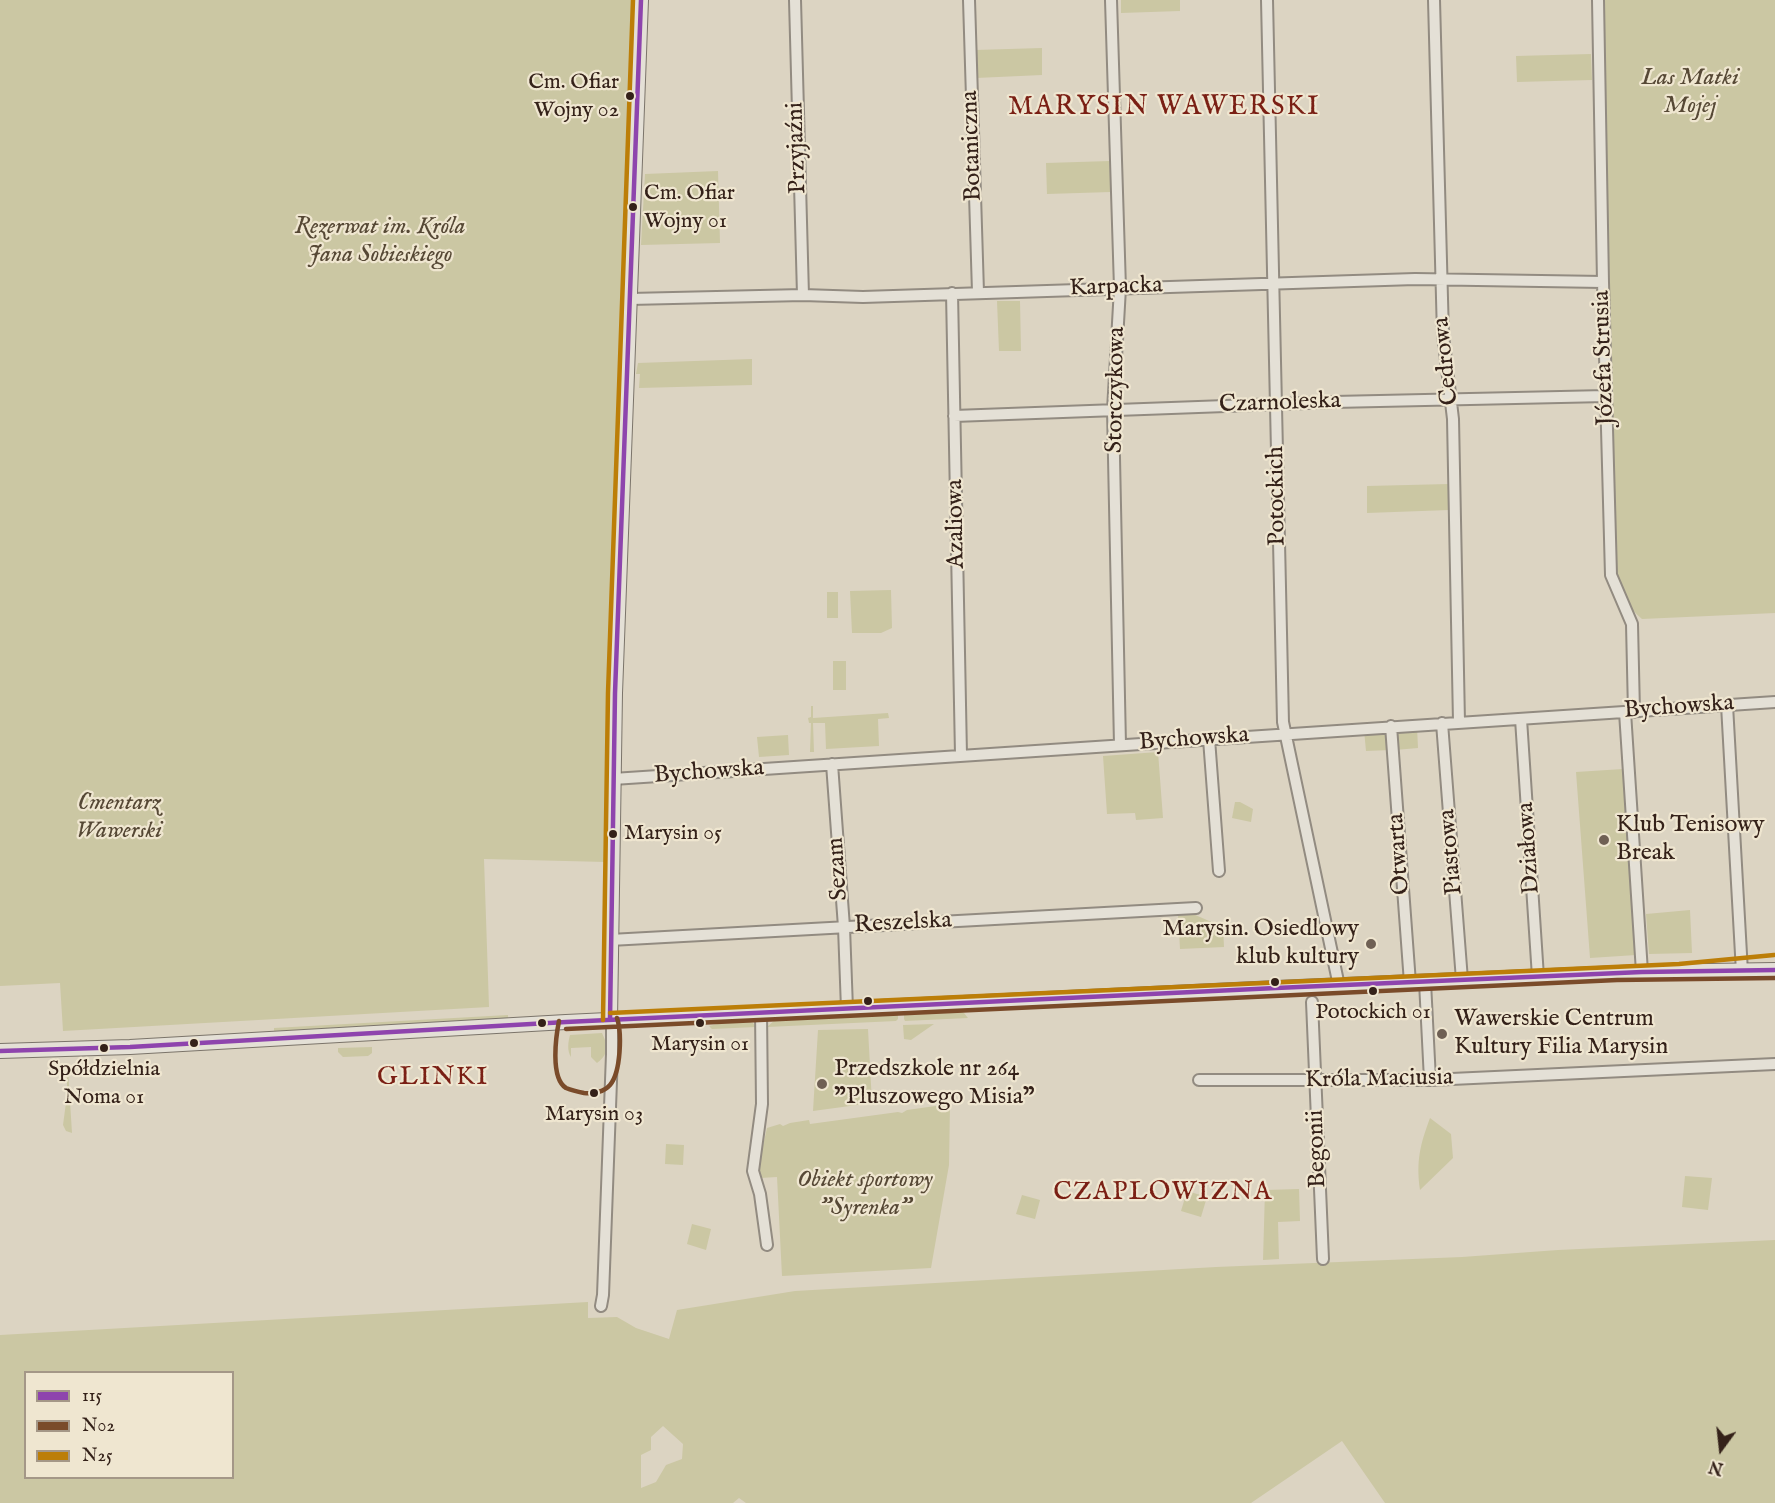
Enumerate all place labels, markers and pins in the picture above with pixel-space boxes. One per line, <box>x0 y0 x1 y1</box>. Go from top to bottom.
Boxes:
place label: Cm. Ofiar Wojny 02 <box>528 70 619 122</box>
marker: Cm. Ofiar Wojny 02 <box>624 90 636 102</box>
place label: Cm. Ofiar Wojny 01 <box>644 181 735 232</box>
marker: Cm. Ofiar Wojny 01 <box>627 201 639 213</box>
place label: Klub Tenisowy Break <box>1616 812 1765 868</box>
place label: Marysin 05 <box>624 821 722 847</box>
marker: Marysin 05 <box>607 828 619 840</box>
marker: Klub Tenisowy Break <box>1597 833 1611 847</box>
place label: Marysin. Osiedlowy klub kultury <box>1162 916 1359 972</box>
marker: Marysin. Osiedlowy klub kultury <box>1364 937 1378 951</box>
unlabelled marker <box>1269 976 1281 988</box>
marker: Potockich 01 <box>1367 985 1379 997</box>
unlabelled marker <box>862 995 874 1007</box>
place label: Potockich 01 <box>1315 1000 1431 1026</box>
place label: Wawerskie Centrum Kultury Filia Marysin <box>1454 1006 1668 1062</box>
unlabelled marker <box>536 1017 548 1029</box>
marker: Marysin 01 <box>694 1017 706 1029</box>
marker: Wawerskie Centrum Kultury Filia Marysin <box>1435 1027 1449 1041</box>
place label: Marysin 01 <box>651 1032 749 1058</box>
unlabelled marker <box>188 1037 200 1049</box>
marker: Spółdzielnia Noma 01 <box>98 1042 110 1054</box>
place label: Przedszkole nr 264 "Pluszowego Misia" <box>834 1056 1035 1112</box>
place label: Spółdzielnia Noma 01 <box>48 1057 160 1108</box>
marker: Przedszkole nr 264 "Pluszowego Misia" <box>815 1077 829 1091</box>
marker: Marysin 03 <box>588 1087 600 1099</box>
place label: Marysin 03 <box>545 1102 643 1128</box>

